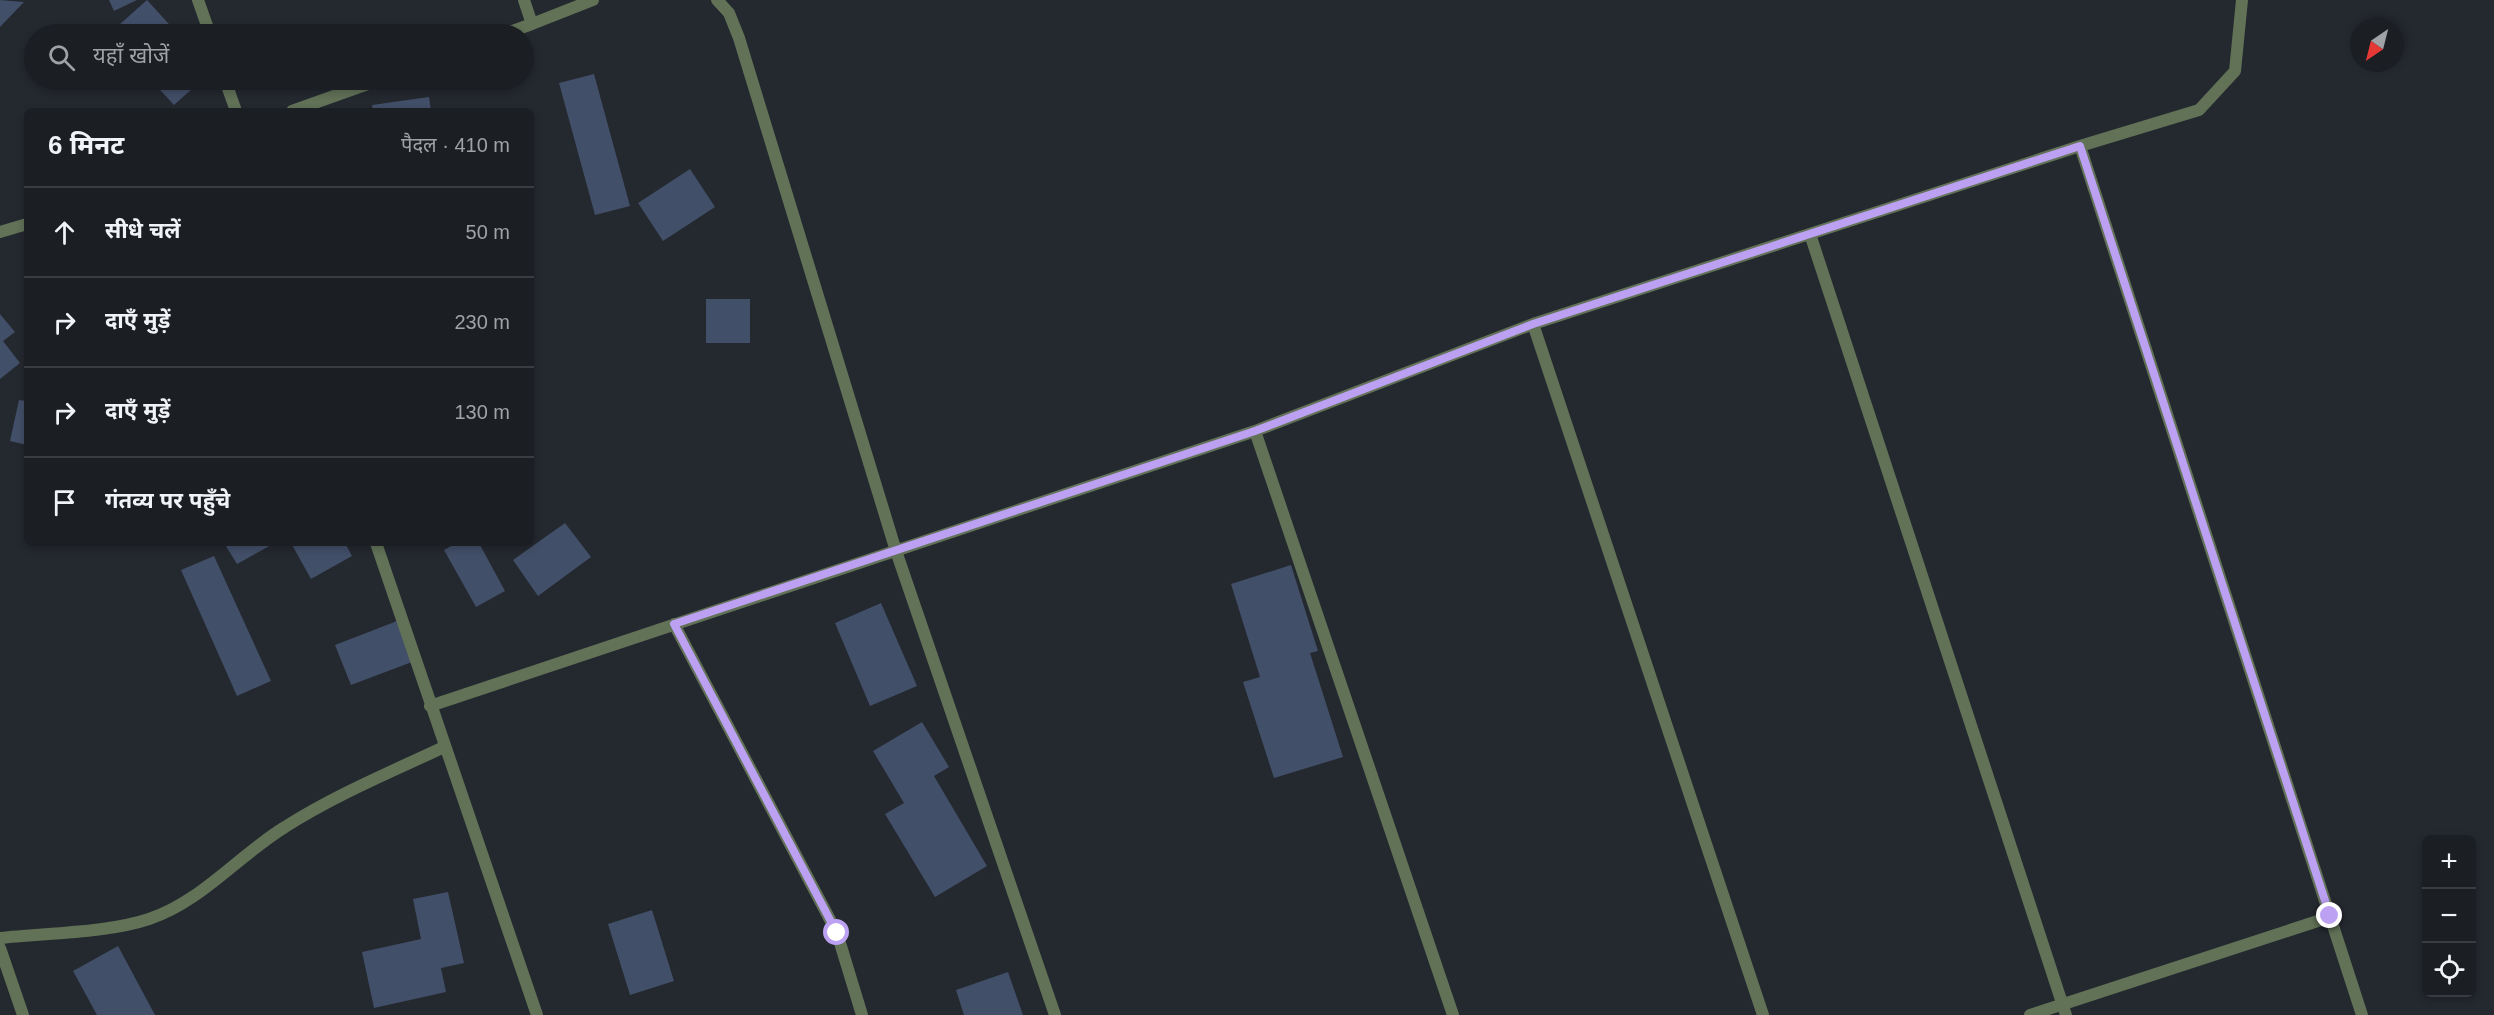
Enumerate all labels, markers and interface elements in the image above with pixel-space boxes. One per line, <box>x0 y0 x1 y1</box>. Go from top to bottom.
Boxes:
north arrow <box>2350 18 2404 72</box>
search box <box>24 24 534 90</box>
icon: search <box>45 41 78 74</box>
text: यहाँ खोजें <box>93 43 169 68</box>
text: 6 मिनट <box>48 130 124 160</box>
text: पैदल · 410 m <box>401 134 510 156</box>
icon: ahead <box>48 216 81 249</box>
text: सीधे चलें <box>105 218 180 243</box>
text: 50 m <box>466 221 510 243</box>
icon: right <box>48 306 81 339</box>
text: दाएँ मुड़ें <box>105 308 170 333</box>
text: 230 m <box>454 311 510 333</box>
icon: right <box>48 396 81 429</box>
text: दाएँ मुड़ें <box>105 398 170 423</box>
text: 130 m <box>454 401 510 423</box>
icon: arrive <box>48 486 81 519</box>
text: गंतव्य पर पहुँचे <box>105 488 230 513</box>
map controls <box>2422 835 2476 997</box>
button: + <box>2422 835 2476 889</box>
button: − <box>2422 889 2476 943</box>
route end <box>2316 902 2342 928</box>
route start <box>823 919 849 945</box>
button: locate <box>2422 943 2476 997</box>

